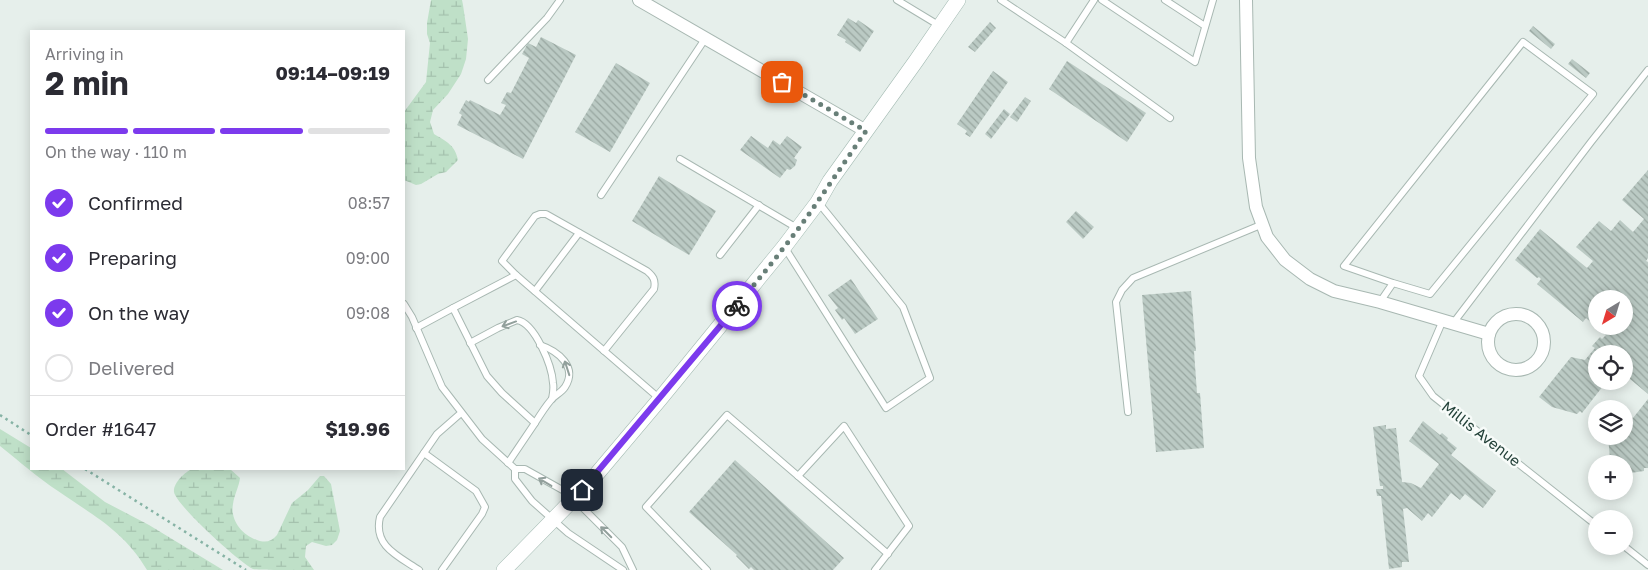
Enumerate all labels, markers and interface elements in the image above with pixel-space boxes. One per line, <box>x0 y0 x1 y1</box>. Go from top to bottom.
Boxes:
text: Arriving in <box>45 44 124 64</box>
text: 09:14–09:19 <box>275 61 390 84</box>
pin <box>761 61 803 103</box>
text: 2 min <box>45 64 129 102</box>
icon: bag <box>768 68 796 96</box>
text: On the way · 110 m <box>45 142 187 162</box>
icon: check <box>45 189 73 217</box>
text: Confirmed <box>88 191 183 214</box>
text: 08:57 <box>348 193 390 213</box>
icon: check <box>45 244 73 272</box>
text: Preparing <box>88 246 177 269</box>
text: 09:00 <box>346 248 390 268</box>
courier <box>712 281 762 331</box>
north arrow <box>1588 290 1632 335</box>
map controls <box>1588 290 1633 555</box>
icon: bike <box>723 292 751 320</box>
icon: check <box>45 299 73 327</box>
text: On the way <box>88 301 190 324</box>
text: 09:08 <box>346 303 390 323</box>
one-way arrow <box>502 320 517 329</box>
button: locate <box>1588 345 1633 390</box>
text: Delivered <box>88 356 175 379</box>
one-way arrow <box>562 361 572 377</box>
street label: Millis Avenue <box>1439 397 1525 470</box>
button: layers <box>1588 400 1633 445</box>
text: Order #1647 <box>45 417 156 440</box>
text: $19.96 <box>325 417 390 440</box>
button: + <box>1588 455 1633 500</box>
pin <box>561 469 603 511</box>
one-way arrow <box>539 476 553 486</box>
icon: home <box>568 476 596 504</box>
button: − <box>1588 510 1633 555</box>
one-way arrow <box>600 526 613 538</box>

